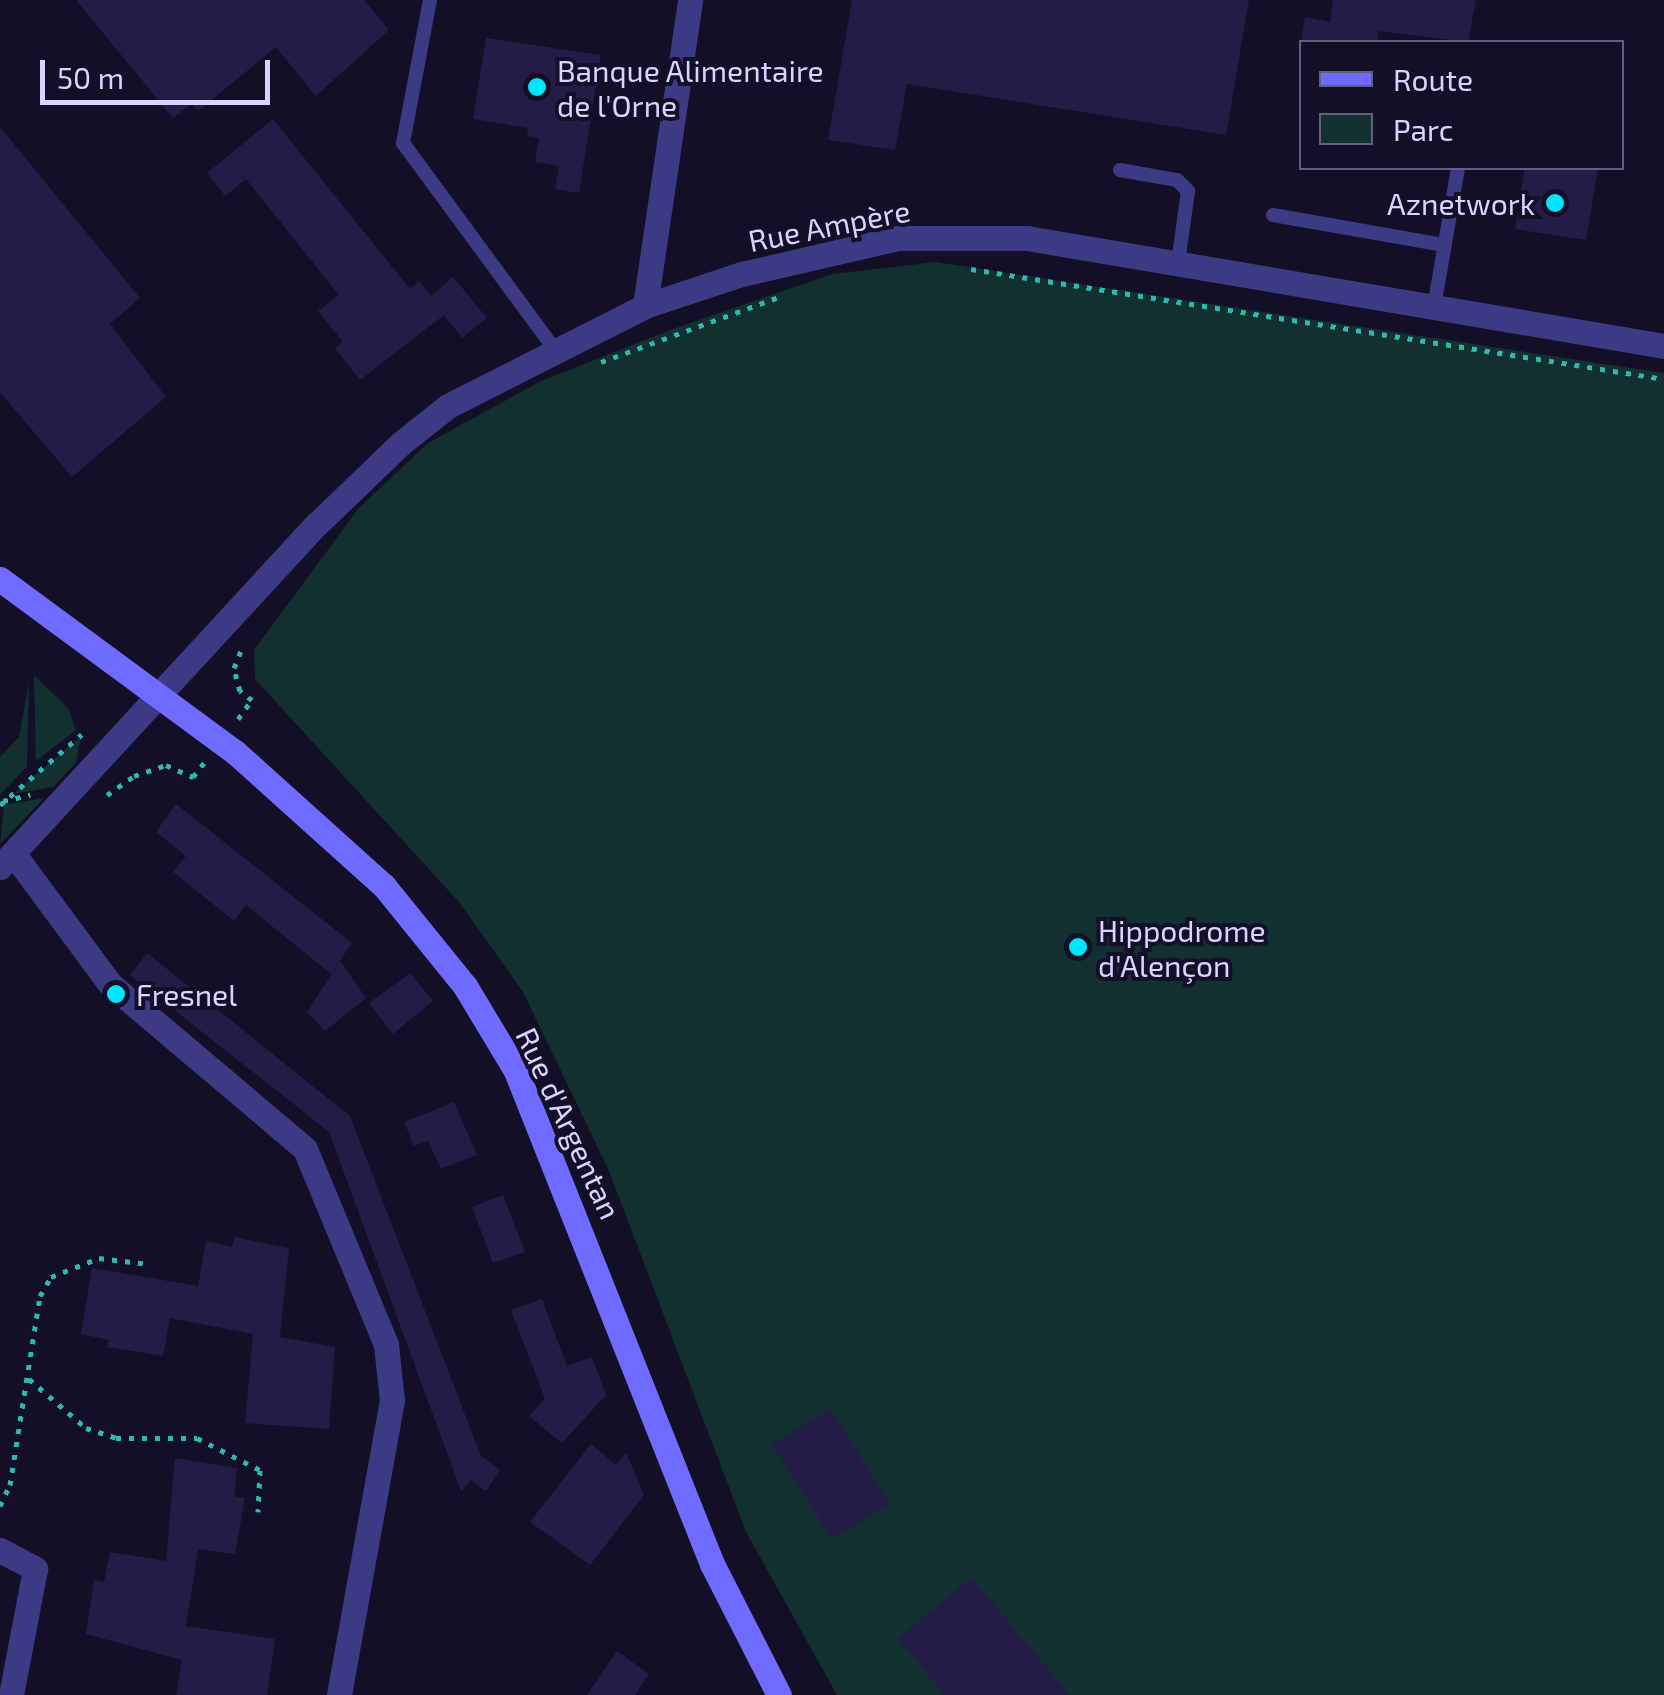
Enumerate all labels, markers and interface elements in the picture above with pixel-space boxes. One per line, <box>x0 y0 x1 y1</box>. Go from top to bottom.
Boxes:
scale bar <box>45 40 275 102</box>
legend <box>1299 40 1624 170</box>
place label: Banque Alimentaire de l'Orne <box>557 52 824 122</box>
text: 50 m <box>57 59 124 95</box>
text: Route <box>1393 61 1473 97</box>
marker: Banque Alimentaire de l'Orne <box>526 76 548 98</box>
text: Parc <box>1393 111 1453 147</box>
place label: Aznetwork <box>1387 185 1535 221</box>
street label: Rue Ampère <box>745 192 913 258</box>
marker: Aznetwork <box>1544 192 1566 214</box>
place label: Hippodrome d'Alençon <box>1098 912 1266 982</box>
marker: Hippodrome d'Alençon <box>1067 936 1089 958</box>
place label: Fresnel <box>136 976 237 1012</box>
marker: Fresnel <box>105 983 127 1005</box>
street label: Rue d'Argentan <box>509 1022 629 1224</box>

